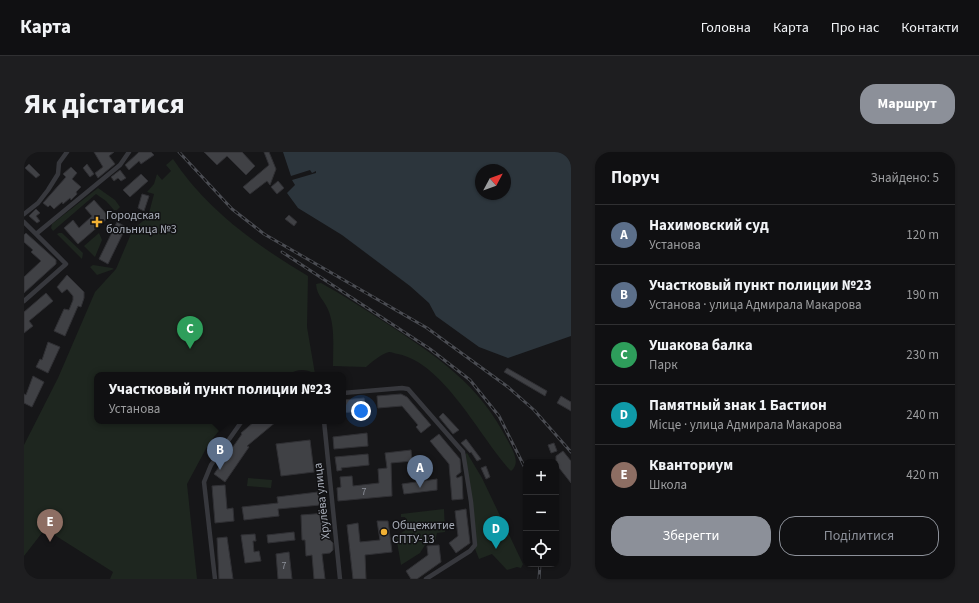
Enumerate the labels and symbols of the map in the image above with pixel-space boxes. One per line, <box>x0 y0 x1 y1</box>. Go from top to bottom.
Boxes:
north arrow <box>475 164 511 200</box>
place label: Городская больница №3 <box>106 207 177 238</box>
marker: Городская больница №3 <box>91 216 103 228</box>
pin: C <box>177 316 203 349</box>
your location <box>351 401 371 421</box>
pin: B <box>207 437 233 470</box>
pin: A <box>407 455 433 488</box>
street label: Хрулёва улица <box>310 462 334 540</box>
house number: 7 <box>362 485 367 499</box>
pin: E <box>37 509 63 542</box>
pin: D <box>483 516 509 549</box>
place label: Общежитие СПТУ-13 <box>392 517 455 548</box>
marker: Общежитие СПТУ-13 <box>379 527 389 537</box>
house number: 7 <box>282 559 287 573</box>

